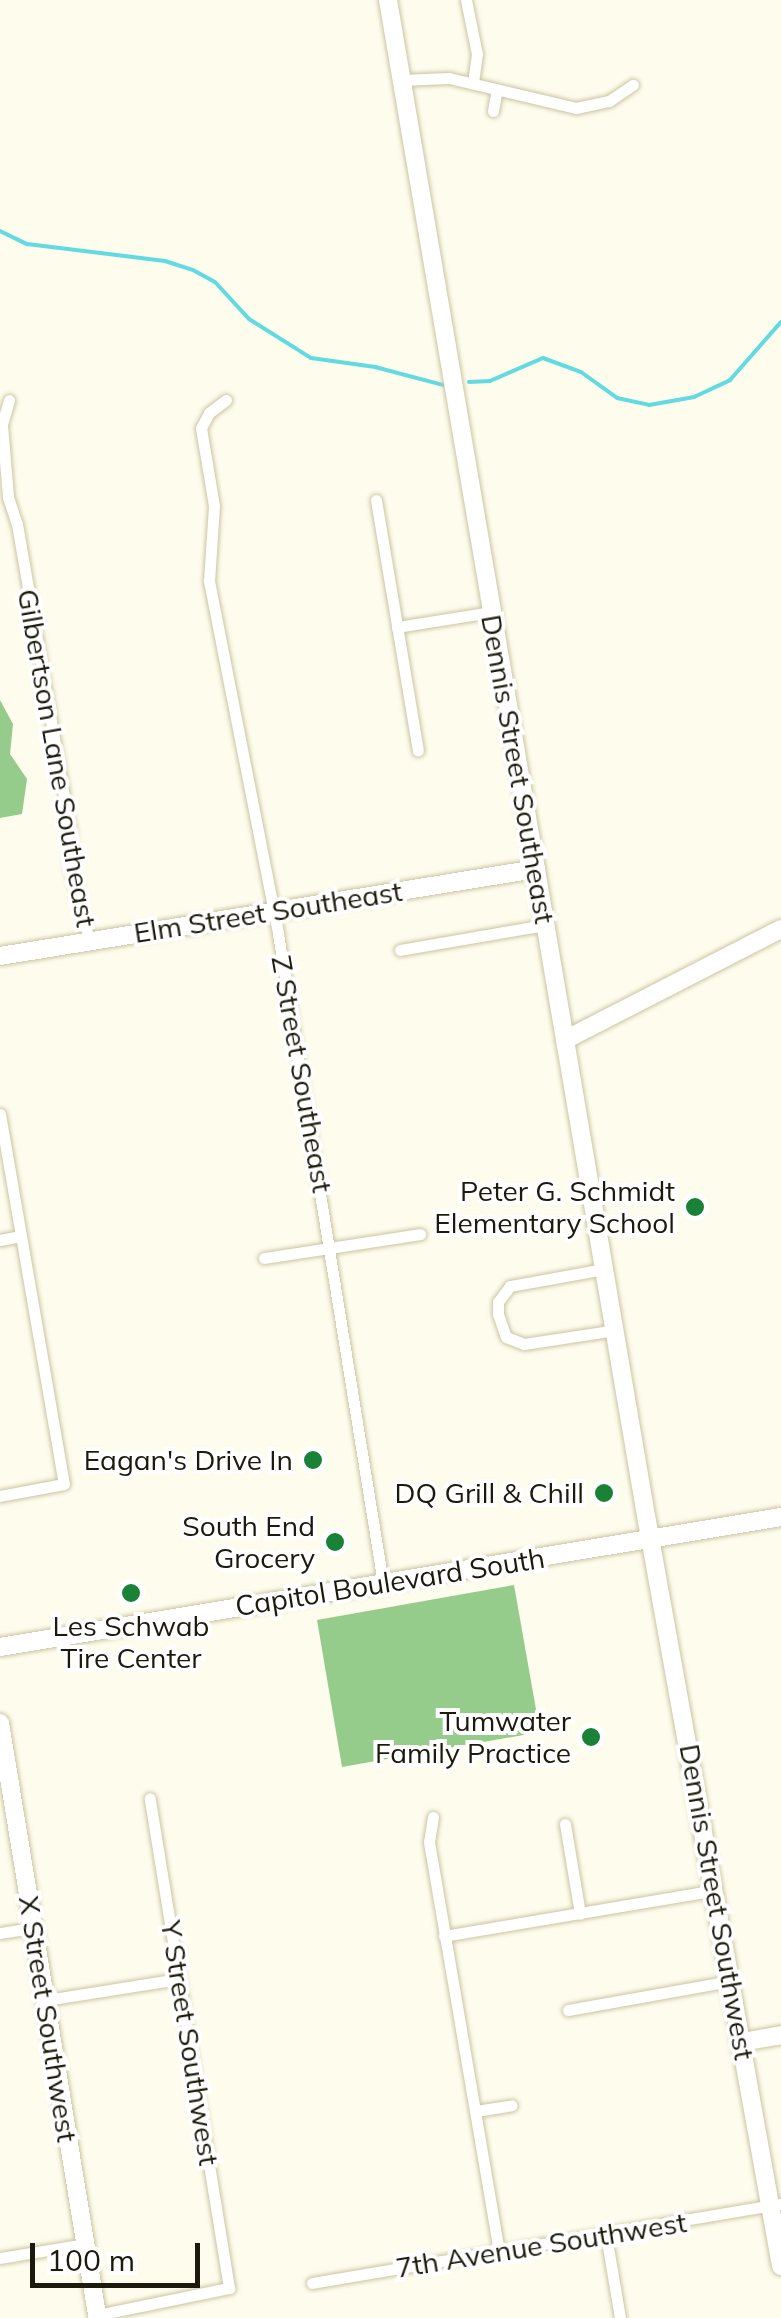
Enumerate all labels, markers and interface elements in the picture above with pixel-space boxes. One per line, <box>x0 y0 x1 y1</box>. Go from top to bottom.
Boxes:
street label: Gilbertson Lane Southeast <box>11 586 103 930</box>
street label: Dennis Street Southeast <box>474 612 562 926</box>
street label: Elm Street Southeast <box>131 874 405 950</box>
street label: Z Street Southeast <box>265 953 339 1195</box>
place label: Peter G. Schmidt Elementary School <box>434 1174 675 1240</box>
marker: Peter G. Schmidt Elementary School <box>684 1196 706 1218</box>
place label: Eagan's Drive In <box>84 1443 293 1477</box>
marker: Eagan's Drive In <box>302 1449 324 1471</box>
place label: DQ Grill & Chill <box>395 1476 584 1510</box>
marker: DQ Grill & Chill <box>593 1482 615 1504</box>
place label: South End Grocery <box>182 1509 315 1575</box>
marker: South End Grocery <box>324 1531 346 1553</box>
street label: Capitol Boulevard South <box>233 1541 547 1623</box>
marker: Les Schwab Tire Center <box>120 1582 142 1604</box>
place label: Les Schwab Tire Center <box>53 1609 209 1675</box>
place label: Tumwater Family Practice <box>375 1704 571 1770</box>
marker: Tumwater Family Practice <box>580 1726 602 1748</box>
street label: Dennis Street Southwest <box>673 1741 761 2063</box>
street label: X Street Southwest <box>12 1893 84 2145</box>
street label: Y Street Southwest <box>154 1918 226 2168</box>
street label: 7th Avenue Southwest <box>393 2205 689 2285</box>
scale bar <box>35 2223 205 2285</box>
text: 100 m <box>47 2241 135 2279</box>

